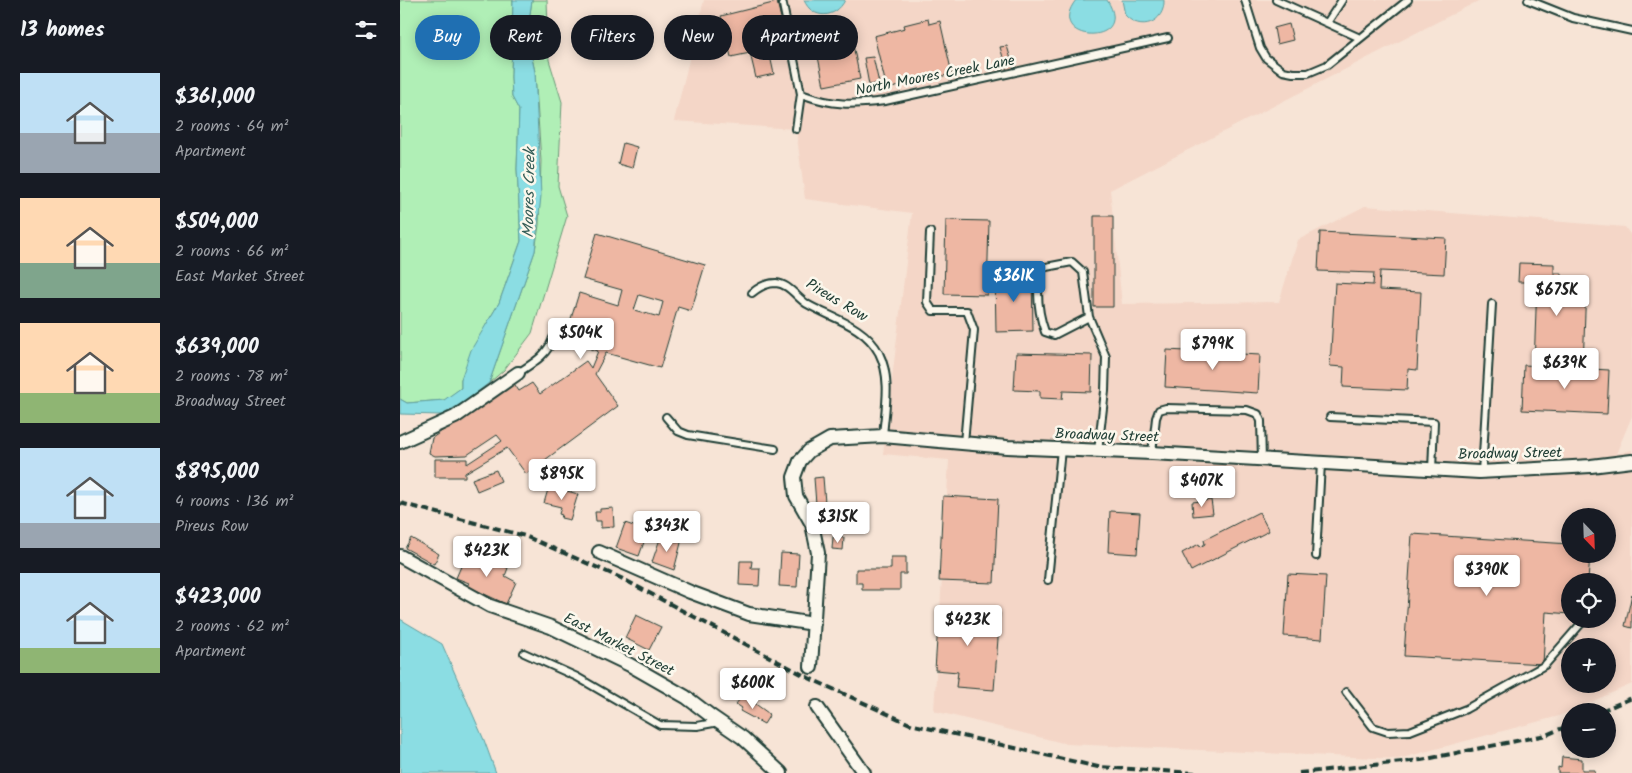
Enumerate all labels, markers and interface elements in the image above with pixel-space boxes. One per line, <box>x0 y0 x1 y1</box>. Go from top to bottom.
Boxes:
text: 13 homes <box>20 14 105 47</box>
chip: Buy <box>415 15 480 60</box>
chip: Rent <box>490 15 561 60</box>
chip: Filters <box>571 15 654 60</box>
chip: New <box>664 15 732 60</box>
chip: Apartment <box>742 15 858 60</box>
icon: filters <box>352 16 380 44</box>
street label: North Moores Creek Lane <box>853 49 1017 103</box>
text: $361,000 <box>175 81 254 114</box>
icon: home <box>60 93 120 153</box>
text: 2 rooms · 64 m² <box>175 114 288 139</box>
text: Apartment <box>175 139 246 164</box>
water label: Moores Creek <box>516 146 543 238</box>
text: $504,000 <box>175 206 258 239</box>
icon: home <box>60 218 120 278</box>
text: 2 rooms · 66 m² <box>175 239 289 264</box>
pin: $361K <box>979 260 1049 303</box>
text: East Market Street <box>175 264 305 289</box>
text: $361K <box>993 264 1035 289</box>
street label: Pireus Row <box>801 273 873 329</box>
pin: $675K <box>1522 274 1592 317</box>
text: $675K <box>1535 278 1579 303</box>
pin: $504K <box>546 318 616 360</box>
text: $504K <box>559 321 603 346</box>
pin: $799K <box>1178 328 1248 371</box>
text: $639,000 <box>175 331 259 364</box>
text: $799K <box>1192 332 1234 357</box>
icon: home <box>60 343 120 403</box>
pin: $639K <box>1530 348 1600 390</box>
text: $639K <box>1543 351 1587 376</box>
text: 2 rooms · 78 m² <box>175 364 288 389</box>
text: Broadway Street <box>175 389 286 414</box>
street label: Broadway Street <box>1055 422 1160 450</box>
street label: Broadway Street <box>1458 441 1562 467</box>
text: $895,000 <box>175 456 259 489</box>
pin: $895K <box>527 458 597 501</box>
text: $895K <box>540 462 584 487</box>
pin: $407K <box>1167 466 1237 508</box>
icon: home <box>60 468 120 528</box>
text: $407K <box>1180 469 1224 494</box>
text: 4 rooms · 136 m² <box>175 489 293 514</box>
pin: $315K <box>803 502 873 544</box>
text: $315K <box>818 505 858 530</box>
north arrow <box>1561 508 1616 562</box>
map controls <box>1561 508 1616 758</box>
pin: $343K <box>632 510 702 553</box>
text: Pireus Row <box>175 514 248 539</box>
text: $343K <box>644 514 690 539</box>
pin: $423K <box>452 536 522 578</box>
text: $423K <box>464 539 510 564</box>
pin: $390K <box>1452 554 1522 597</box>
text: $390K <box>1465 558 1509 583</box>
button: locate <box>1561 573 1616 628</box>
text: $423,000 <box>175 581 260 614</box>
icon: home <box>60 593 120 653</box>
pin: $423K <box>933 604 1003 647</box>
street label: East Market Street <box>559 607 678 683</box>
text: $423K <box>945 608 991 633</box>
text: 2 rooms · 62 m² <box>175 614 289 639</box>
button: + <box>1561 638 1616 693</box>
text: Apartment <box>175 639 246 664</box>
pin: $600K <box>718 668 788 710</box>
text: $600K <box>731 671 775 696</box>
button: − <box>1561 703 1616 758</box>

